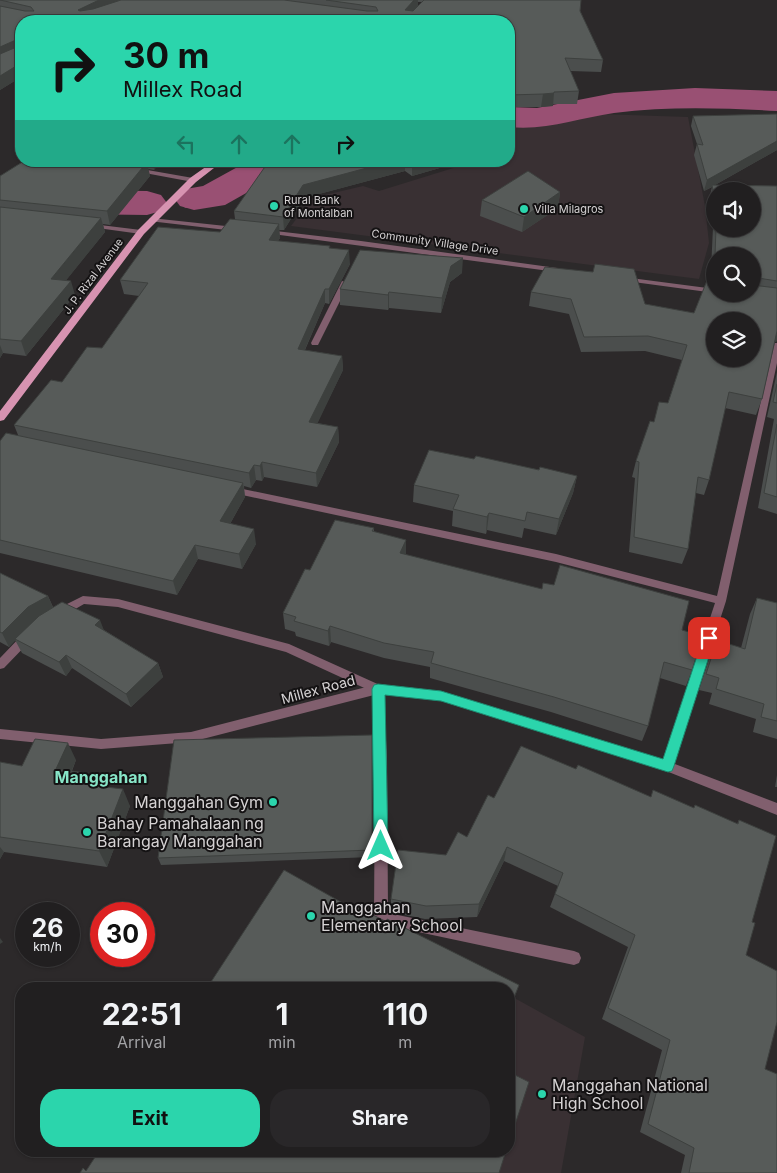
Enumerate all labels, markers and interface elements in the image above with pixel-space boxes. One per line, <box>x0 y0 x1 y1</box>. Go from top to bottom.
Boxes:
text: 30 m <box>123 34 209 76</box>
icon: right <box>40 35 105 100</box>
text: Millex Road <box>123 76 242 102</box>
icon: left <box>172 130 200 158</box>
icon: ahead <box>225 130 253 158</box>
icon: ahead <box>278 130 306 158</box>
icon: right <box>331 130 359 158</box>
map controls <box>706 182 761 367</box>
button: sound <box>706 182 761 237</box>
place label: Rural Bank of Montalban <box>284 193 353 220</box>
marker: Rural Bank of Montalban <box>268 200 280 212</box>
place label: Villa Milagros <box>534 202 604 216</box>
marker: Villa Milagros <box>518 203 530 215</box>
street label: Community Village Drive <box>371 226 499 258</box>
street label: J. P. Rizal Avenue <box>60 235 126 317</box>
button: search <box>706 247 761 302</box>
button: layers <box>706 312 761 367</box>
pin <box>688 617 730 659</box>
icon: arrive <box>695 624 723 652</box>
street label: Millex Road <box>279 671 357 707</box>
district label: Manggahan <box>55 767 147 787</box>
place label: Manggahan Gym <box>134 792 263 812</box>
marker: Manggahan Gym <box>267 796 279 808</box>
place label: Bahay Pamahalaan ng Barangay Manggahan <box>97 813 264 851</box>
position arrow <box>354 819 406 871</box>
marker: Bahay Pamahalaan ng Barangay Manggahan <box>81 826 93 838</box>
place label: Manggahan Elementary School <box>321 897 463 935</box>
speed limit sign: 30 <box>90 902 155 967</box>
marker: Manggahan Elementary School <box>305 910 317 922</box>
text: 26 <box>32 913 63 943</box>
text: km/h <box>33 939 62 954</box>
text: 22:51 <box>102 996 182 1032</box>
text: 1 <box>275 996 288 1032</box>
text: 110 <box>382 996 428 1032</box>
text: Arrival <box>117 1032 166 1052</box>
text: min <box>268 1032 296 1052</box>
text: m <box>398 1032 412 1052</box>
place label: Manggahan National High School <box>552 1075 708 1113</box>
marker: Manggahan National High School <box>536 1088 548 1100</box>
button: Exit <box>40 1089 260 1147</box>
button: Share <box>270 1089 490 1147</box>

